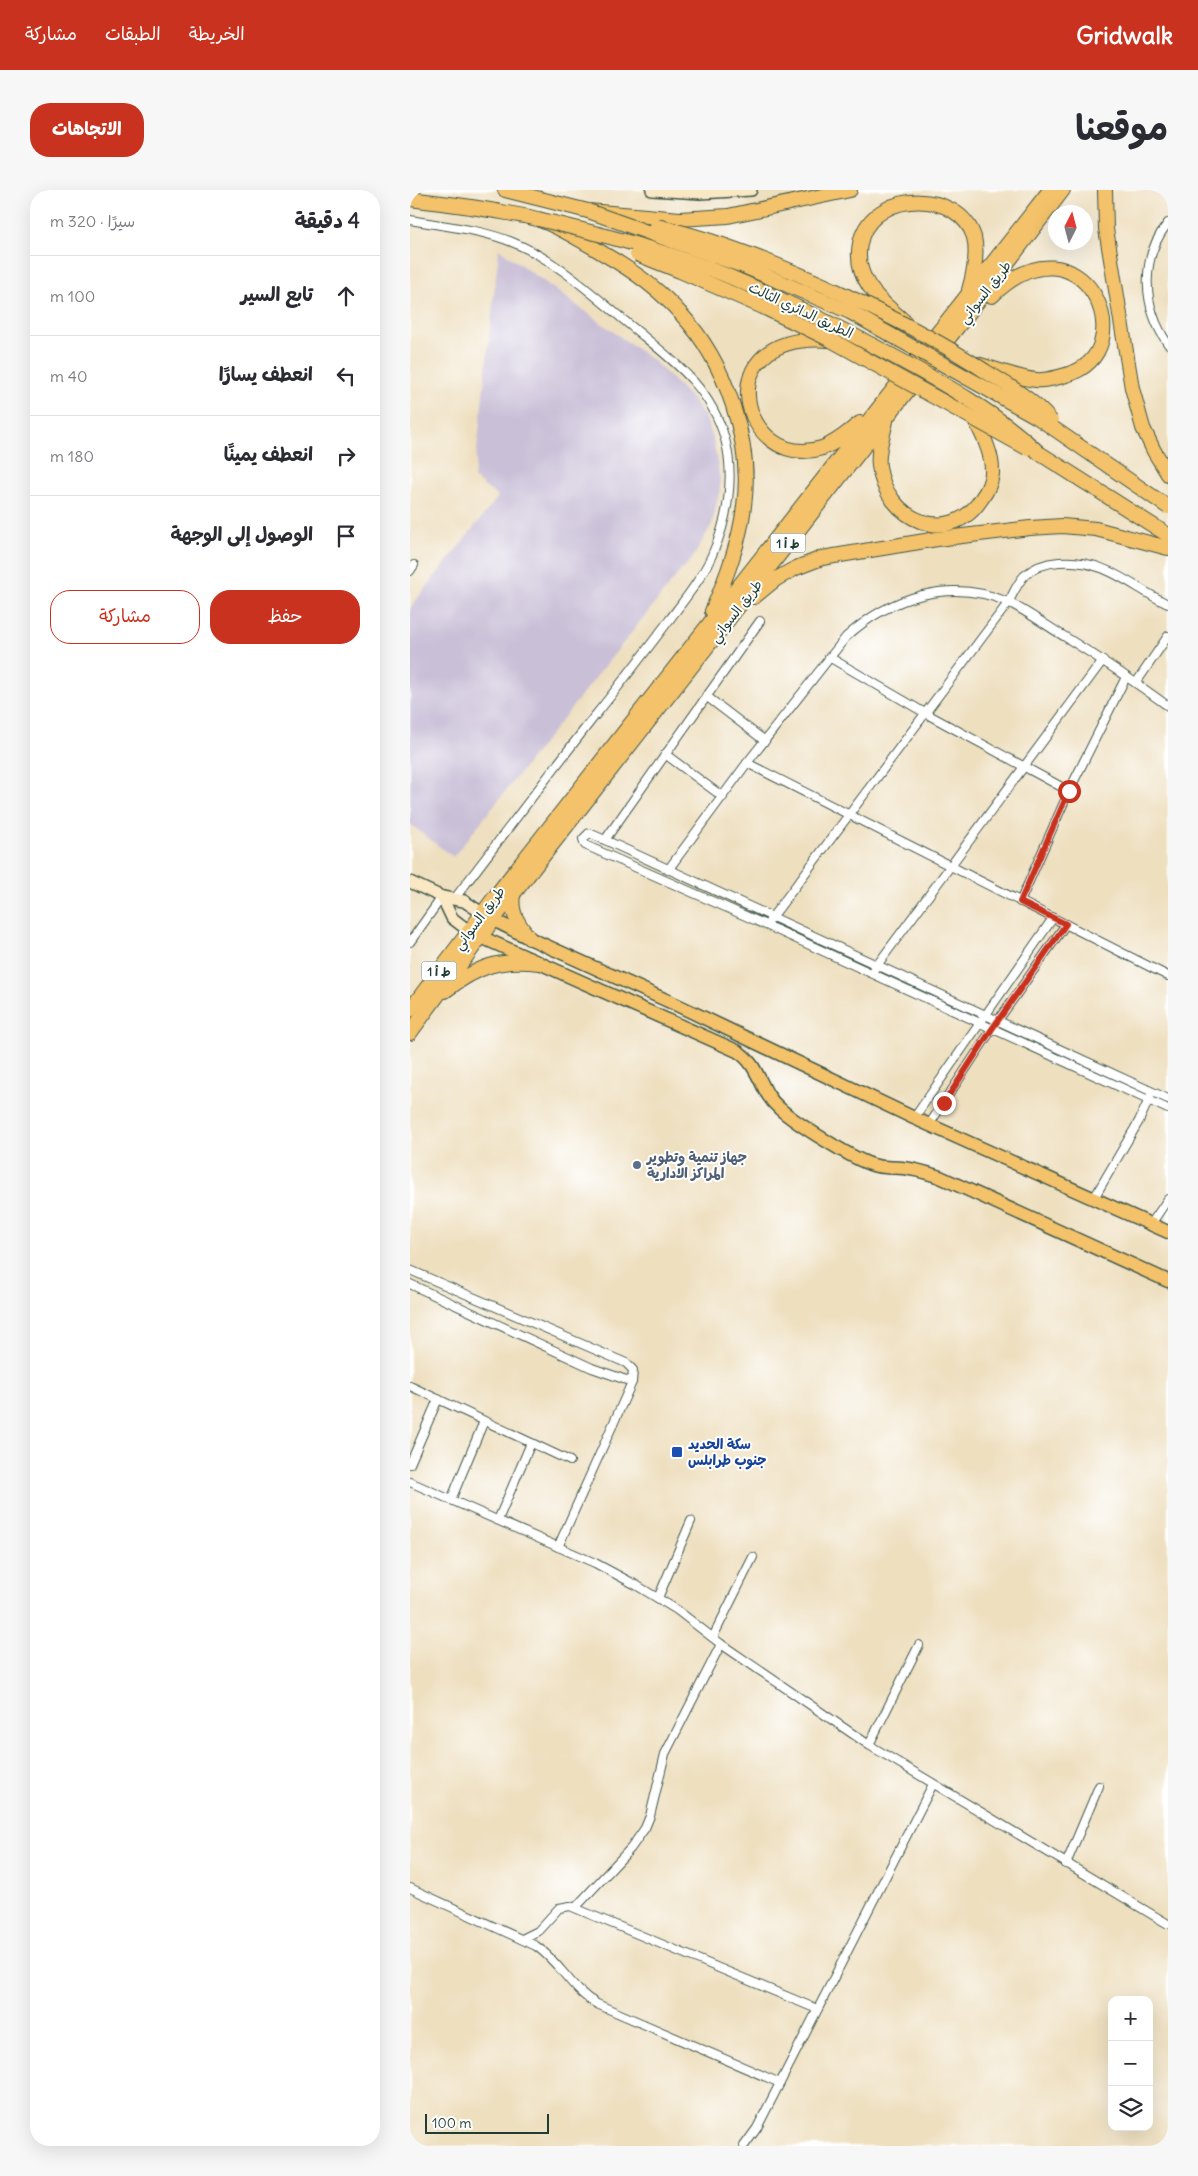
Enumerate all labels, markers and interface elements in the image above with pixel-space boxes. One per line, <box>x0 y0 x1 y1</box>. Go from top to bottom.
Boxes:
text: Gridwalk <box>1076 20 1173 50</box>
text: مشاركة <box>25 22 77 45</box>
text: الطبقات <box>105 22 161 45</box>
text: الخريطة <box>189 22 245 45</box>
button: الاتجاهات <box>30 103 144 157</box>
text: موقعنا <box>1075 105 1168 149</box>
north arrow <box>1048 205 1093 250</box>
text: 4 دقيقة <box>294 207 360 234</box>
text: سيرًا · 320 m <box>50 211 135 231</box>
street label: طريق السواني <box>955 257 1018 330</box>
street label: الطريق الدائري الثالث <box>745 278 856 344</box>
text: تابع السير <box>241 282 313 306</box>
icon: ahead <box>332 282 360 310</box>
text: 100 m <box>50 286 95 306</box>
text: انعطف يسارًا <box>219 362 313 386</box>
icon: left <box>332 362 360 390</box>
text: 40 m <box>50 366 88 386</box>
text: انعطف يمينًا <box>224 442 313 466</box>
icon: right <box>332 442 360 470</box>
text: 180 m <box>50 446 94 466</box>
text: الوصول إلى الوجهة <box>170 522 313 546</box>
icon: arrive <box>332 522 360 550</box>
road number: ط أ 1 <box>770 533 806 552</box>
street label: طريق السواني <box>706 576 769 649</box>
button: مشاركة <box>50 590 200 644</box>
button: حفظ <box>210 590 360 644</box>
route start <box>1058 780 1081 803</box>
street label: طريق السواني <box>449 883 512 956</box>
road number: ط أ 1 <box>422 961 456 980</box>
route end <box>933 1092 956 1115</box>
place label: جهاز تنمية وتطوير المراكز الادارية <box>645 1148 747 1182</box>
marker: جهاز تنمية وتطوير المراكز الادارية <box>631 1159 643 1171</box>
place label: سكة الحديد جنوب طرابلس <box>688 1435 766 1470</box>
marker: سكة الحديد جنوب طرابلس <box>670 1445 684 1459</box>
map controls <box>1108 1996 1153 2131</box>
button: + <box>1108 1996 1153 2041</box>
button: − <box>1108 2041 1153 2086</box>
button: layers <box>1108 2086 1153 2131</box>
scale bar <box>425 2111 549 2134</box>
text: 100 m <box>432 2114 472 2132</box>

